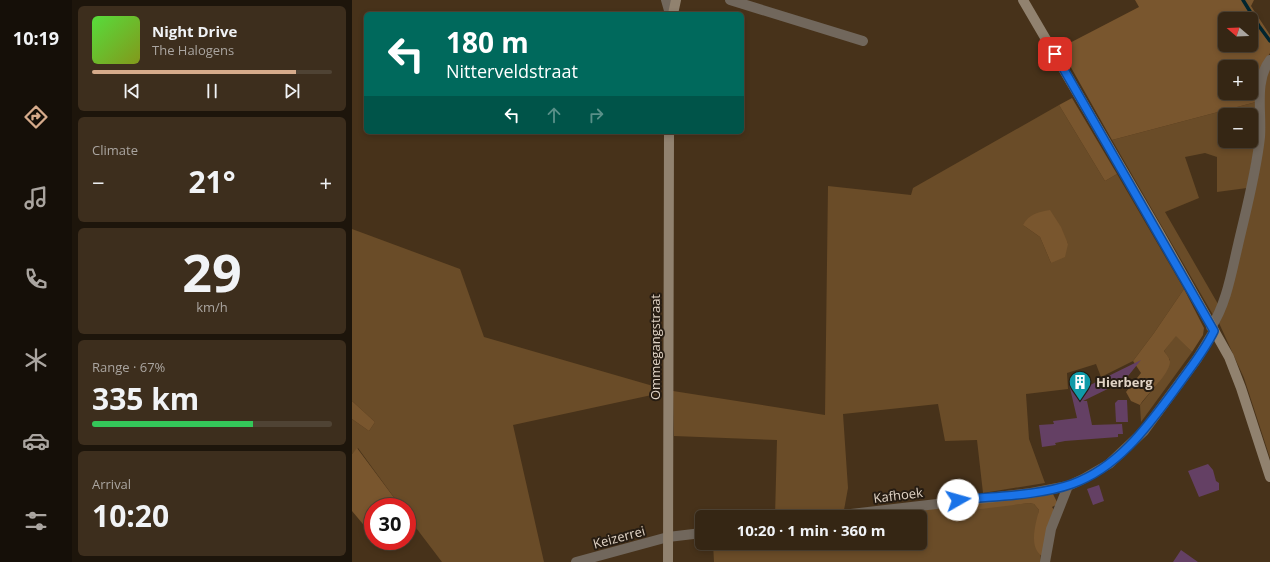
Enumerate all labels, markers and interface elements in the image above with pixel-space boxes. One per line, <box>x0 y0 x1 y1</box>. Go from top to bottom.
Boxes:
north arrow <box>1218 12 1258 52</box>
map controls <box>1218 12 1258 148</box>
text: Night Drive <box>152 21 237 41</box>
text: 180 m <box>446 23 529 61</box>
text: 10:19 <box>13 26 59 50</box>
icon: left <box>380 28 432 80</box>
pin <box>1038 37 1072 71</box>
text: The Halogens <box>152 41 234 59</box>
icon: arrive <box>1044 43 1066 65</box>
text: Nitterveldstraat <box>446 59 578 83</box>
button: + <box>1218 60 1258 100</box>
icon: previous <box>121 80 143 102</box>
icon: pause <box>201 80 223 102</box>
icon: next <box>281 80 303 102</box>
icon: directions <box>22 103 50 131</box>
icon: left <box>501 104 523 126</box>
icon: ahead <box>543 104 565 126</box>
icon: right <box>585 104 607 126</box>
button: − <box>1218 108 1258 148</box>
text: Climate <box>92 141 138 159</box>
text: 21° <box>188 161 236 202</box>
text: − <box>92 167 105 197</box>
text: + <box>319 167 332 197</box>
icon: music <box>22 184 50 212</box>
text: 29 <box>182 236 242 307</box>
icon: phone <box>22 265 50 293</box>
street label: Ommegangstraat <box>646 294 664 400</box>
text: km/h <box>196 298 228 316</box>
icon: climate <box>22 346 50 374</box>
text: Range · 67% <box>92 358 165 376</box>
building icon: Hierberg <box>1067 369 1093 402</box>
place label: Hierberg <box>1096 373 1153 391</box>
text: 335 km <box>92 378 199 419</box>
icon: car <box>22 427 50 455</box>
text: Arrival <box>92 475 131 493</box>
position arrow <box>937 479 979 521</box>
street label: Kafhoek <box>872 483 924 507</box>
text: 10:20 <box>92 495 169 536</box>
speed limit sign: 30 <box>364 498 416 550</box>
icon: filters <box>22 507 50 535</box>
text: 10:20 · 1 min · 360 m <box>737 520 885 540</box>
street label: Keizerrei <box>591 521 647 553</box>

